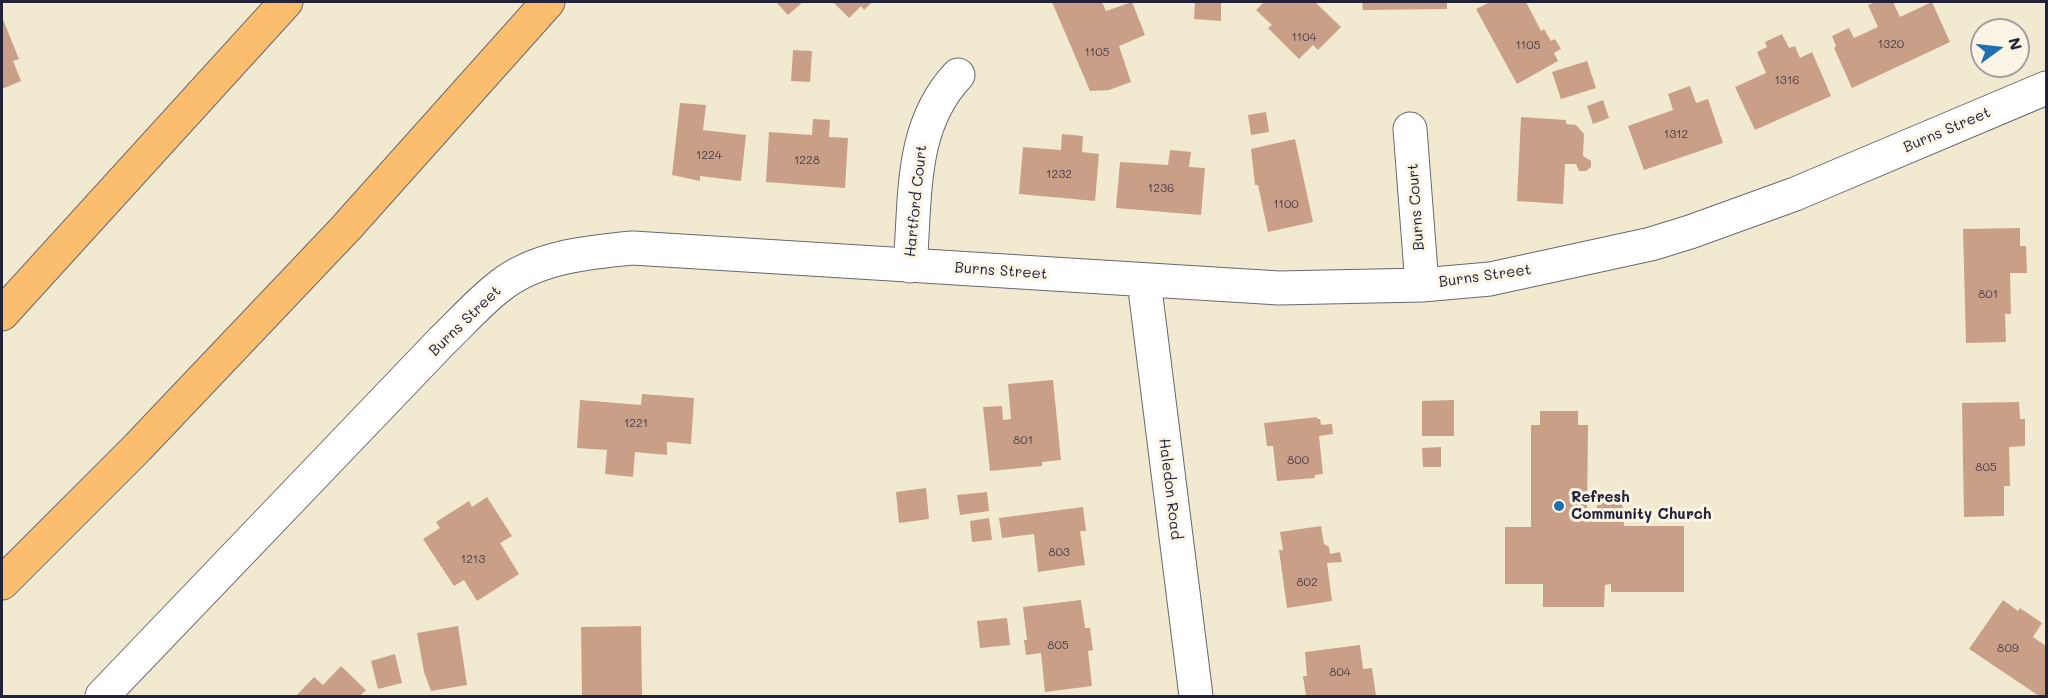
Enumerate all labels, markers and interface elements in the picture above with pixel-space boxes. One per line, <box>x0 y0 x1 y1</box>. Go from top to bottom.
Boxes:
north arrow <box>1970 18 2030 78</box>
house number: 1104 <box>1291 30 1317 44</box>
text: N <box>2004 35 2028 52</box>
house number: 1320 <box>1878 37 1904 51</box>
house number: 1105 <box>1515 38 1541 52</box>
house number: 1105 <box>1084 45 1110 59</box>
house number: 1316 <box>1774 73 1800 87</box>
street label: Burns Street <box>1901 104 1993 156</box>
house number: 1312 <box>1664 127 1688 141</box>
street label: Hartford Court <box>901 144 931 258</box>
house number: 1224 <box>696 148 722 162</box>
house number: 1228 <box>794 153 820 167</box>
street label: Burns Court <box>1404 163 1428 251</box>
house number: 1232 <box>1046 167 1072 181</box>
house number: 1236 <box>1148 181 1174 195</box>
house number: 1100 <box>1273 197 1299 211</box>
street label: Burns Street <box>954 259 1048 283</box>
street label: Burns Street <box>1438 261 1532 291</box>
street label: Burns Street <box>425 282 505 360</box>
house number: 801 <box>1978 287 1998 301</box>
house number: 1221 <box>624 416 648 430</box>
house number: 801 <box>1013 433 1033 447</box>
street label: Haledon Road <box>1155 437 1185 541</box>
house number: 800 <box>1287 453 1309 467</box>
house number: 805 <box>1975 460 1997 474</box>
place label: Refresh Community Church <box>1571 488 1711 523</box>
marker: Refresh Community Church <box>1552 499 1566 513</box>
house number: 803 <box>1048 545 1070 559</box>
house number: 1213 <box>461 552 485 566</box>
house number: 802 <box>1296 575 1318 589</box>
house number: 805 <box>1047 638 1069 652</box>
house number: 809 <box>1997 641 2019 655</box>
house number: 804 <box>1329 665 1351 679</box>

